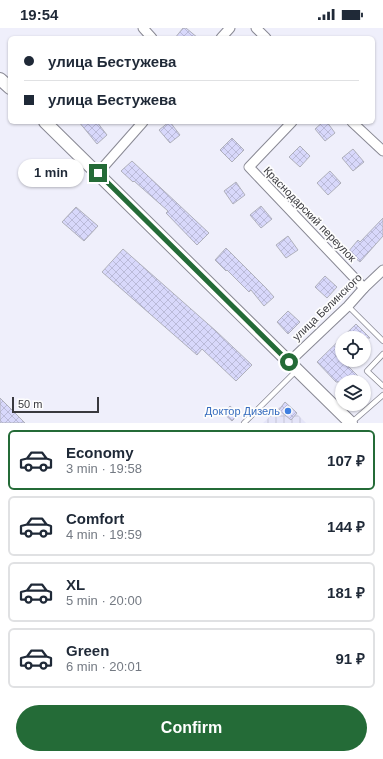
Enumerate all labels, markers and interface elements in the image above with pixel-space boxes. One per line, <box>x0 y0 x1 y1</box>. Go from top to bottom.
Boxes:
text: 19:54 <box>20 6 58 23</box>
text: улица Бестужева <box>48 53 176 70</box>
text: улица Бестужева <box>48 91 176 108</box>
callout: 1 min <box>18 159 84 187</box>
route end <box>89 164 107 182</box>
street label: Краснодарский переулок <box>261 164 359 264</box>
text: 1 min <box>34 165 68 180</box>
street label: улица Белинского <box>290 271 364 343</box>
map controls <box>335 331 371 411</box>
button: locate <box>335 331 371 367</box>
route start <box>280 353 298 371</box>
button: layers <box>335 375 371 411</box>
scale bar <box>12 395 99 414</box>
text: 50 m <box>18 398 42 410</box>
place label: Доктор Дизель <box>205 405 280 417</box>
marker: Доктор Дизель <box>283 406 293 416</box>
icon: car <box>18 442 54 478</box>
text: Economy <box>66 444 134 461</box>
text: 107 ₽ <box>327 452 365 469</box>
text: 3 min · 19:58 <box>66 461 142 476</box>
icon: car <box>18 508 54 544</box>
text: Comfort <box>66 510 124 527</box>
text: 144 ₽ <box>327 518 365 535</box>
text: 4 min · 19:59 <box>66 527 142 542</box>
icon: car <box>18 574 54 610</box>
text: XL <box>66 576 85 593</box>
text: 181 ₽ <box>327 584 365 601</box>
text: 5 min · 20:00 <box>66 593 142 608</box>
icon: car <box>18 640 54 676</box>
text: Green <box>66 642 109 659</box>
text: 91 ₽ <box>335 650 365 667</box>
text: 6 min · 20:01 <box>66 659 142 674</box>
button: Confirm <box>16 705 367 751</box>

